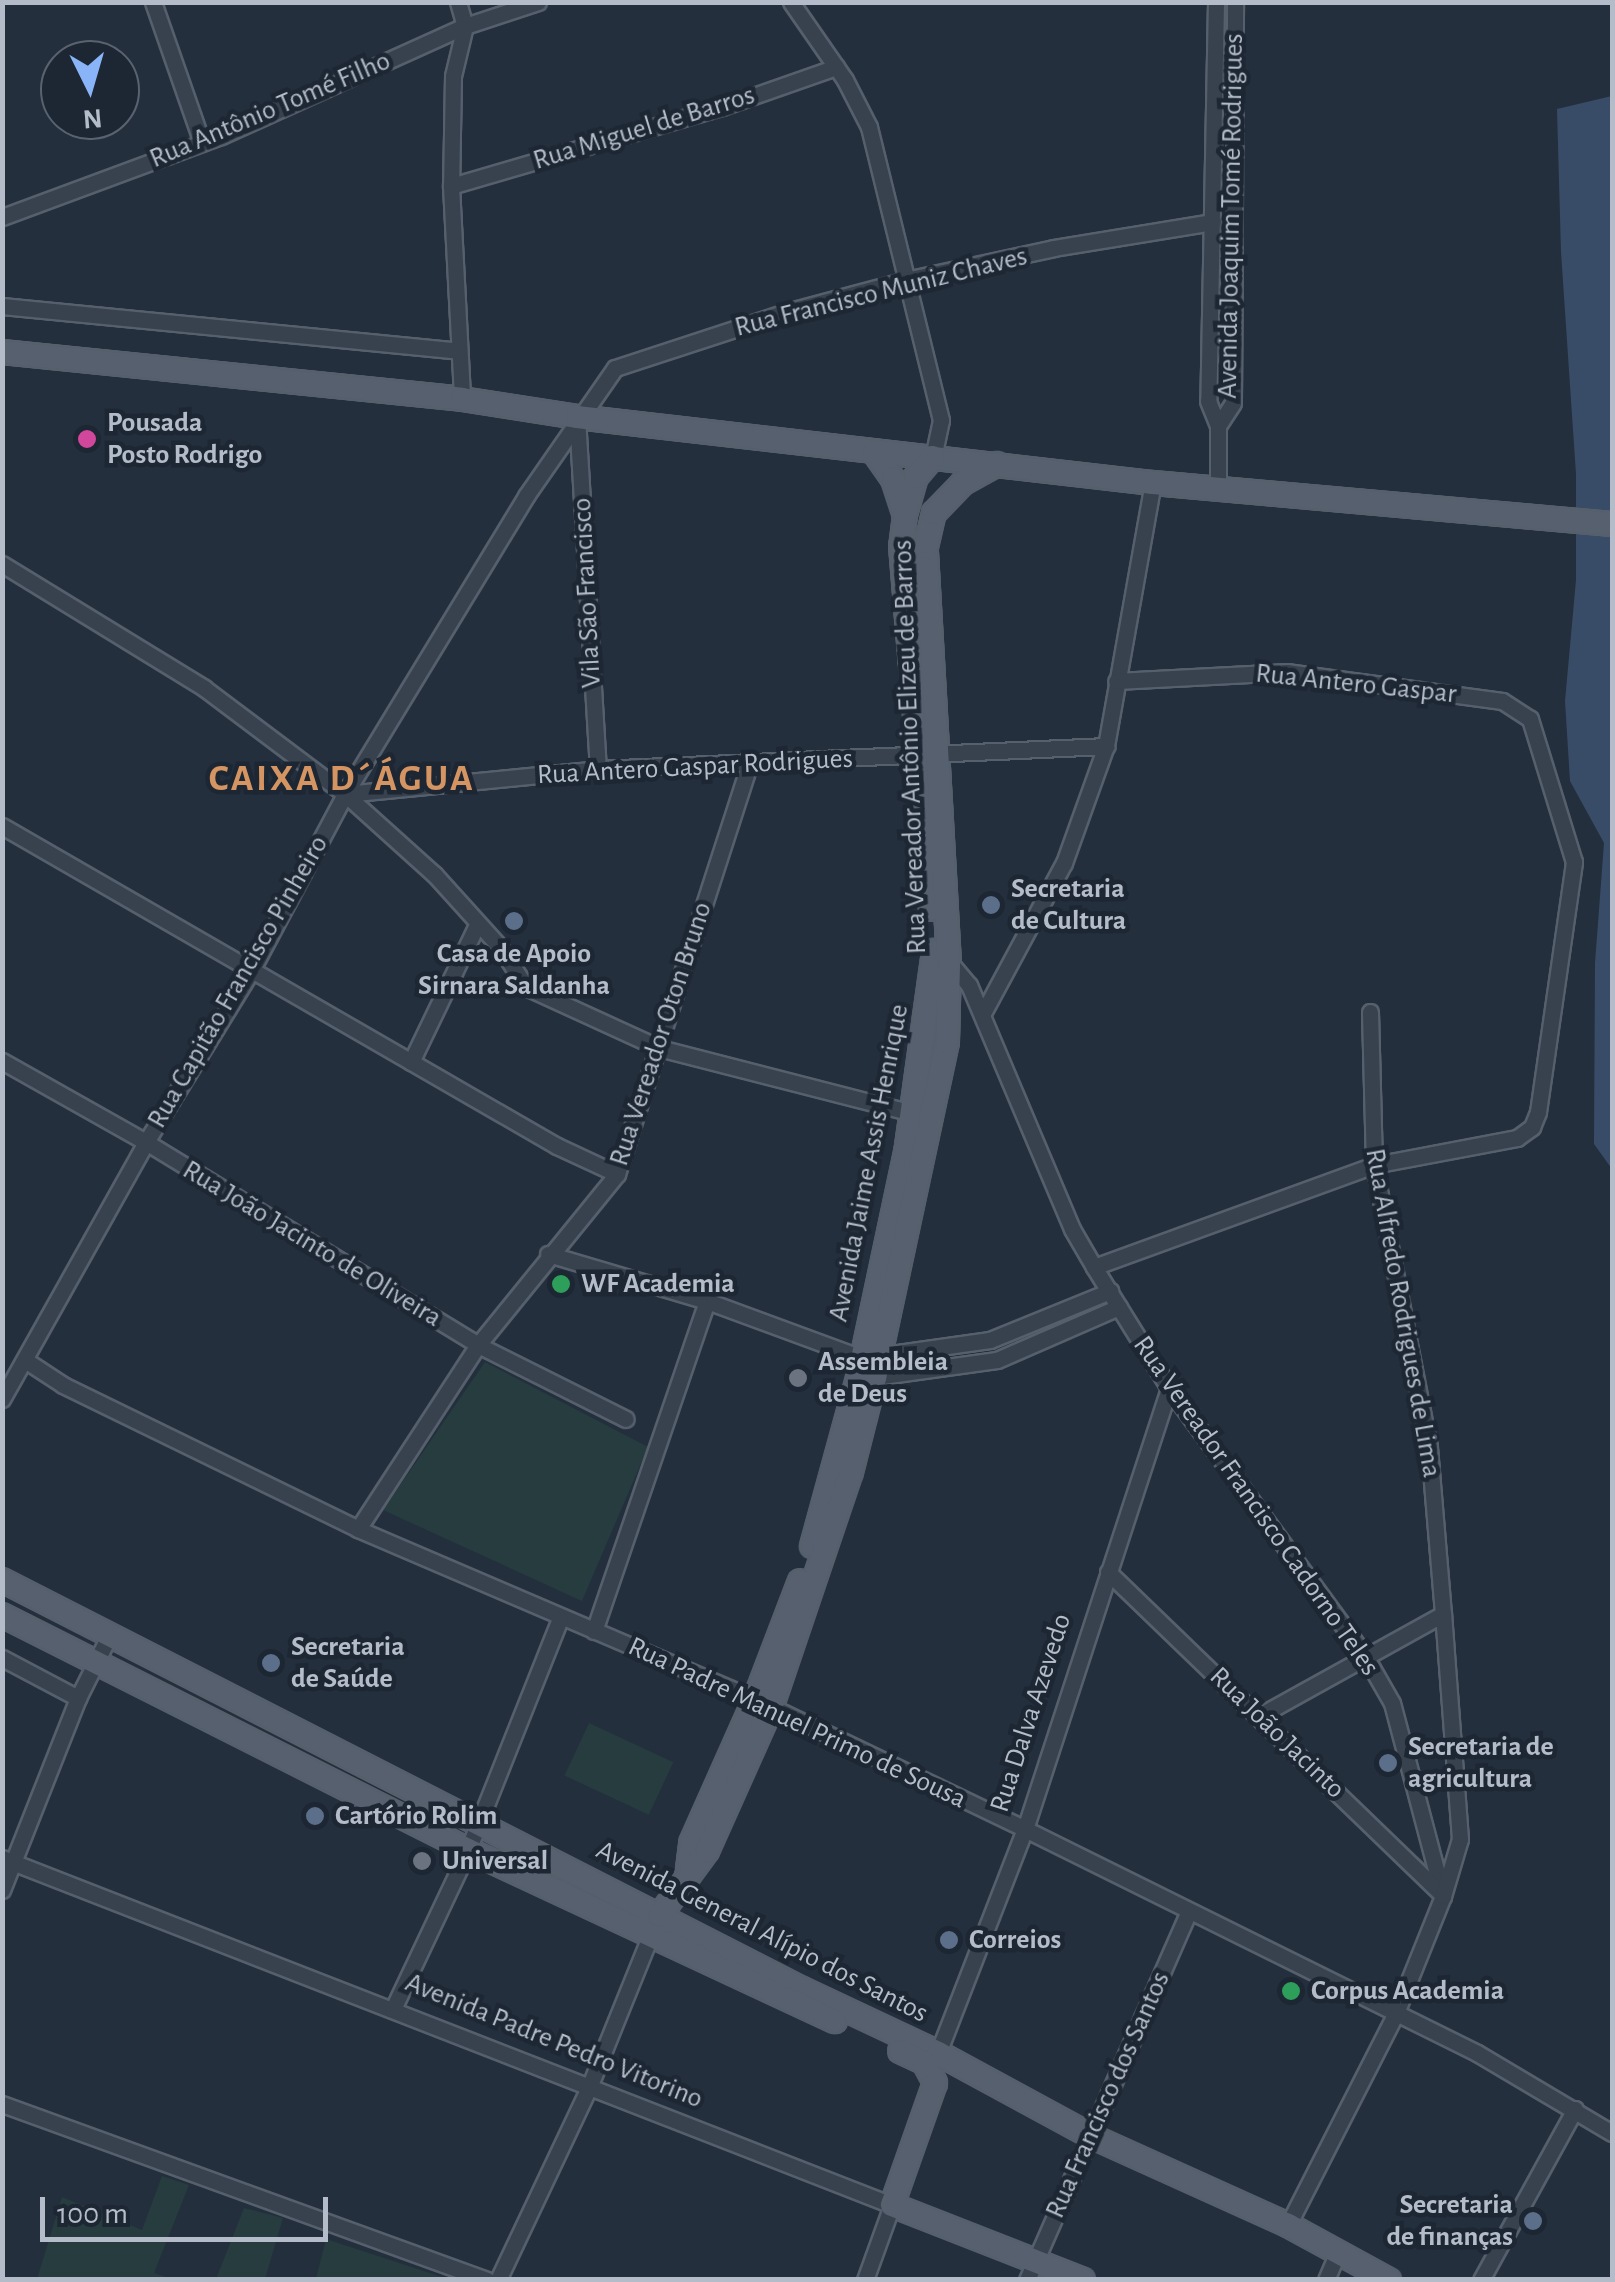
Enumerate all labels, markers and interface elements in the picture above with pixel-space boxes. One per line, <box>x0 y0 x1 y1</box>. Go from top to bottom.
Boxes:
street label: Avenida Joaquim Tomé Rodrigues <box>1211 33 1251 399</box>
north arrow <box>40 40 140 140</box>
street label: Rua Antônio Tomé Filho <box>145 44 395 176</box>
street label: Rua Miguel de Barros <box>529 78 759 178</box>
text: N <box>82 103 103 133</box>
street label: Rua Francisco Muniz Chaves <box>731 239 1031 345</box>
place label: Pousada Posto Rodrigo <box>107 406 262 472</box>
marker: Pousada Posto Rodrigo <box>76 428 98 450</box>
street label: Vila São Francisco <box>565 497 609 689</box>
street label: Rua Vereador Antônio Elizeu de Barros <box>886 539 934 955</box>
street label: Rua Antero Gaspar <box>1254 657 1458 711</box>
street label: Rua Antero Gaspar Rodrigues <box>536 742 854 792</box>
district label: CAIXA D´ÁGUA <box>209 757 475 803</box>
street label: Rua Capitão Francisco Pinheiro <box>140 830 336 1134</box>
place label: Secretaria de Cultura <box>1011 872 1126 938</box>
marker: Secretaria de Cultura <box>980 894 1002 916</box>
street label: Rua Vereador Oton Bruno <box>602 898 720 1170</box>
marker: Casa de Apoio Sirnara Saldanha <box>503 910 525 932</box>
place label: Casa de Apoio Sirnara Saldanha <box>418 937 610 1003</box>
street label: Avenida Jaime Assis Henrique <box>822 1001 916 1325</box>
street label: Rua Alfredo Rodrigues de Lima <box>1358 1146 1448 1480</box>
street label: Rua João Jacinto de Oliveira <box>176 1153 448 1335</box>
place label: WF Academia <box>581 1267 735 1301</box>
marker: WF Academia <box>550 1273 572 1295</box>
street label: Rua Vereador Francisco Cadorno Teles <box>1125 1330 1387 1682</box>
place label: Assembleia de Deus <box>818 1345 948 1411</box>
marker: Assembleia de Deus <box>787 1367 809 1389</box>
street label: Rua Dalva Azevedo <box>983 1610 1079 1816</box>
place label: Secretaria de Saúde <box>291 1630 405 1696</box>
street label: Rua Padre Manuel Primo de Sousa <box>623 1630 971 1816</box>
marker: Secretaria de Saúde <box>260 1652 282 1674</box>
street label: Rua João Jacinto <box>1202 1660 1352 1806</box>
place label: Secretaria de agricultura <box>1408 1730 1554 1796</box>
marker: Secretaria de agricultura <box>1377 1752 1399 1774</box>
place label: Cartório Rolim <box>335 1799 497 1833</box>
marker: Cartório Rolim <box>304 1805 326 1827</box>
street label: Avenida General Alípio dos Santos <box>590 1834 934 2030</box>
place label: Universal <box>442 1844 548 1878</box>
marker: Universal <box>411 1850 433 1872</box>
place label: Correios <box>969 1923 1061 1957</box>
marker: Correios <box>938 1929 960 1951</box>
street label: Avenida Padre Pedro Vitorino <box>400 1966 708 2116</box>
street label: Rua Francisco dos Santos <box>1038 1966 1178 2224</box>
place label: Corpus Academia <box>1311 1974 1504 2008</box>
marker: Corpus Academia <box>1280 1980 1302 2002</box>
scale bar <box>45 2177 332 2239</box>
place label: Secretaria de finanças <box>1386 2188 1513 2254</box>
text: 100 m <box>57 2199 128 2229</box>
marker: Secretaria de finanças <box>1522 2210 1544 2232</box>

